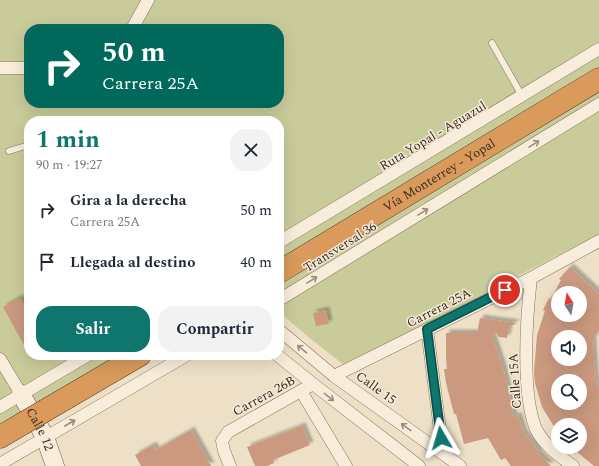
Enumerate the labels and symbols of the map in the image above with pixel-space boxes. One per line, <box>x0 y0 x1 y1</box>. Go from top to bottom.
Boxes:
street label: Ruta Yopal - Aguazul <box>376 96 491 176</box>
street label: Vía Monterrey - Yopal <box>379 134 499 217</box>
one-way arrow <box>528 139 540 147</box>
one-way arrow <box>417 208 428 216</box>
street label: Transversal 36 <box>300 216 381 277</box>
pin <box>488 273 522 307</box>
one-way arrow <box>306 276 317 284</box>
street label: Carrera 25A <box>403 283 475 333</box>
north arrow <box>551 286 587 322</box>
one-way arrow <box>296 344 307 353</box>
street label: Calle 15A <box>503 352 527 409</box>
street label: Calle 15 <box>352 366 400 410</box>
street label: Carrera 26B <box>229 371 299 421</box>
one-way arrow <box>324 393 335 401</box>
street label: Calle 12 <box>21 404 59 453</box>
position arrow <box>420 417 462 459</box>
one-way arrow <box>64 419 76 427</box>
one-way arrow <box>400 423 411 431</box>

